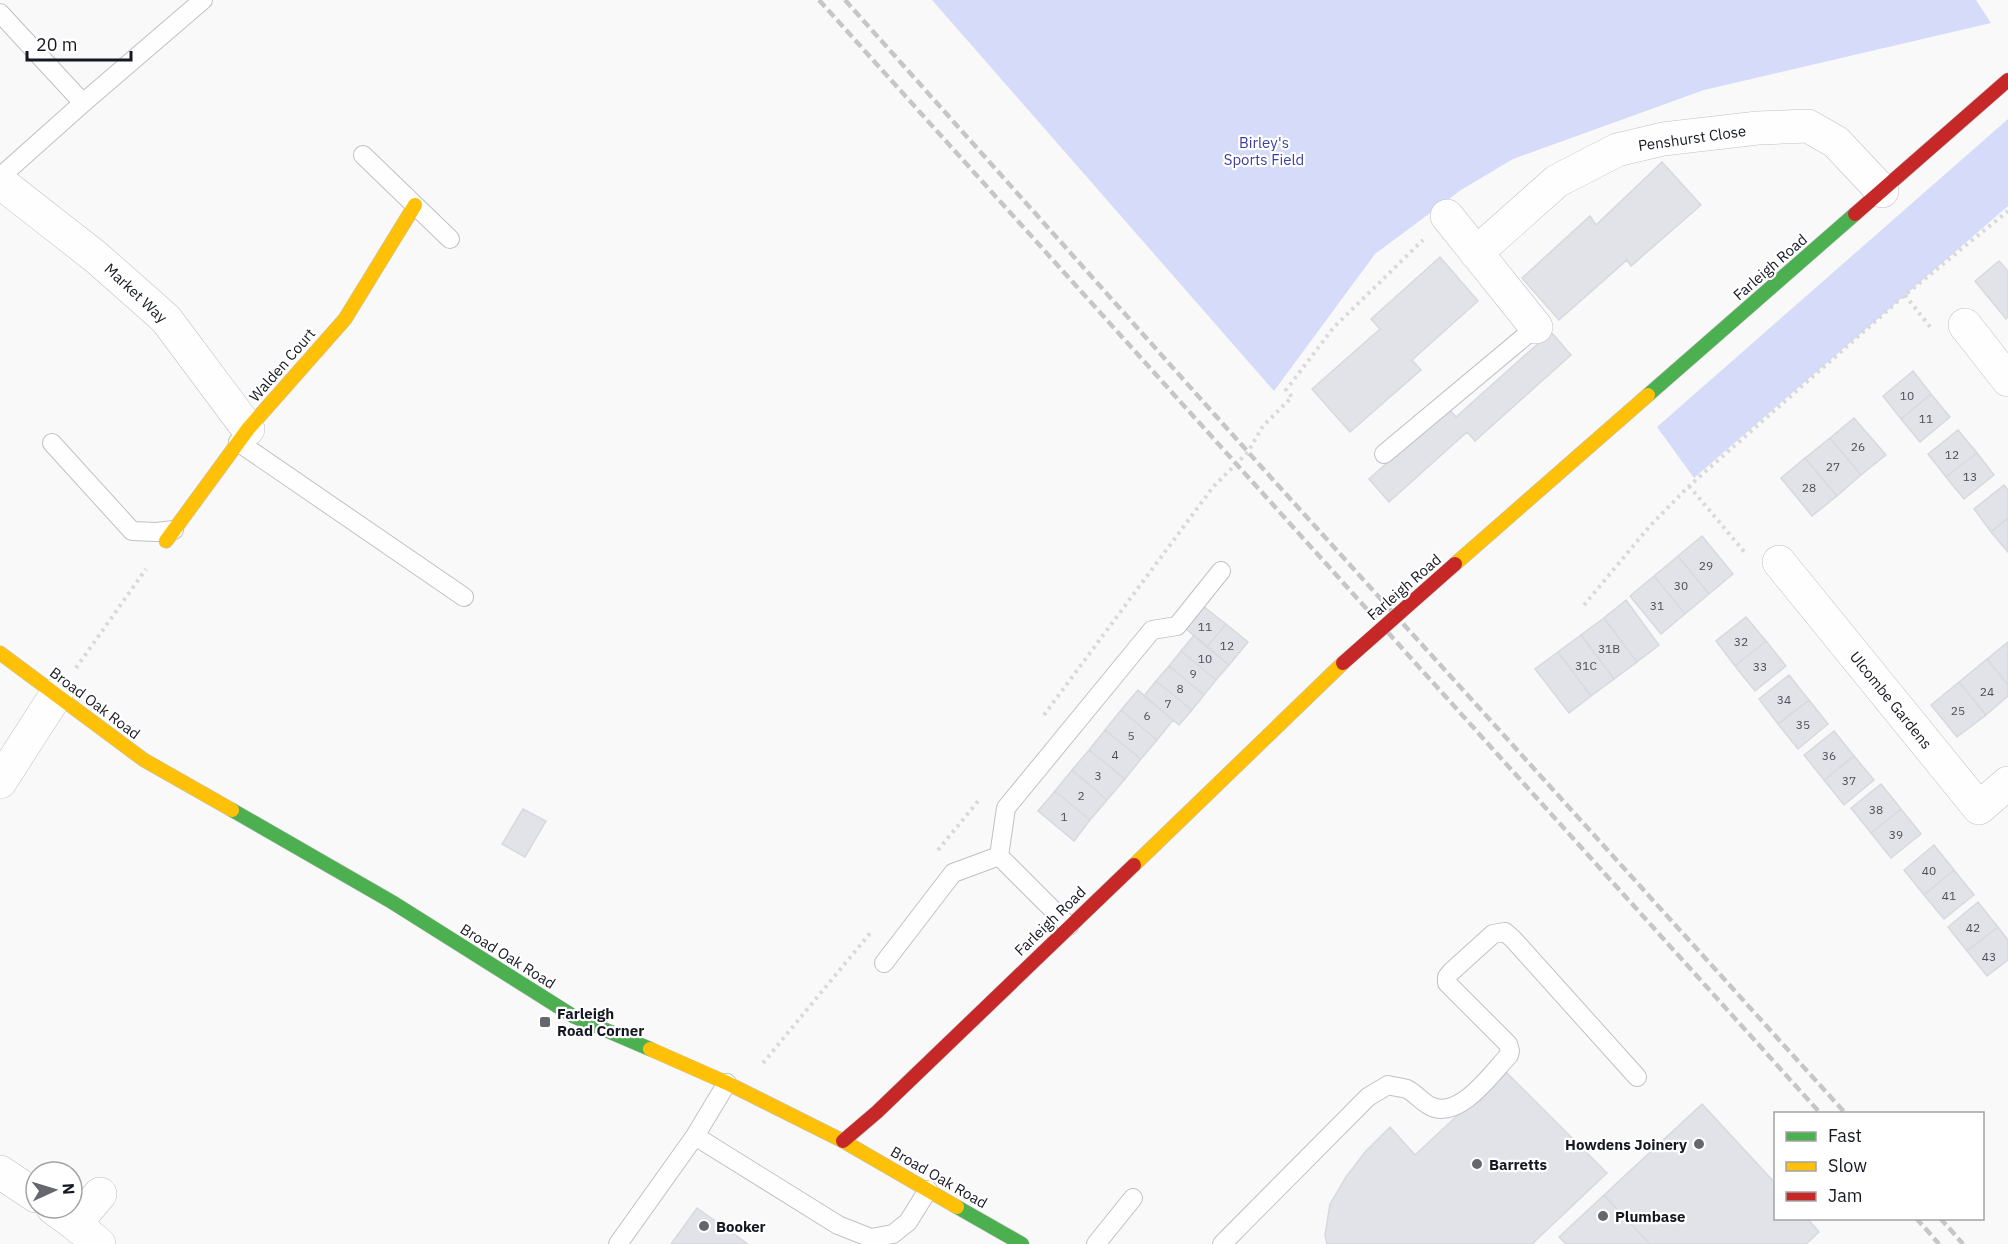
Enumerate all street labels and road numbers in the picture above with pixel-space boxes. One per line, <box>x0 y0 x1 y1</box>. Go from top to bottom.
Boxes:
street label: Penshurst Close <box>1637 121 1747 155</box>
street label: Farleigh Road <box>1729 230 1811 304</box>
street label: Market Way <box>101 259 172 327</box>
street label: Walden Court <box>245 324 319 406</box>
street label: Farleigh Road <box>1363 550 1445 624</box>
street label: Ulcombe Gardens <box>1846 647 1936 753</box>
street label: Broad Oak Road <box>46 663 144 743</box>
street label: Farleigh Road <box>1010 882 1090 960</box>
street label: Broad Oak Road <box>457 919 559 993</box>
street label: Broad Oak Road <box>887 1142 991 1212</box>

